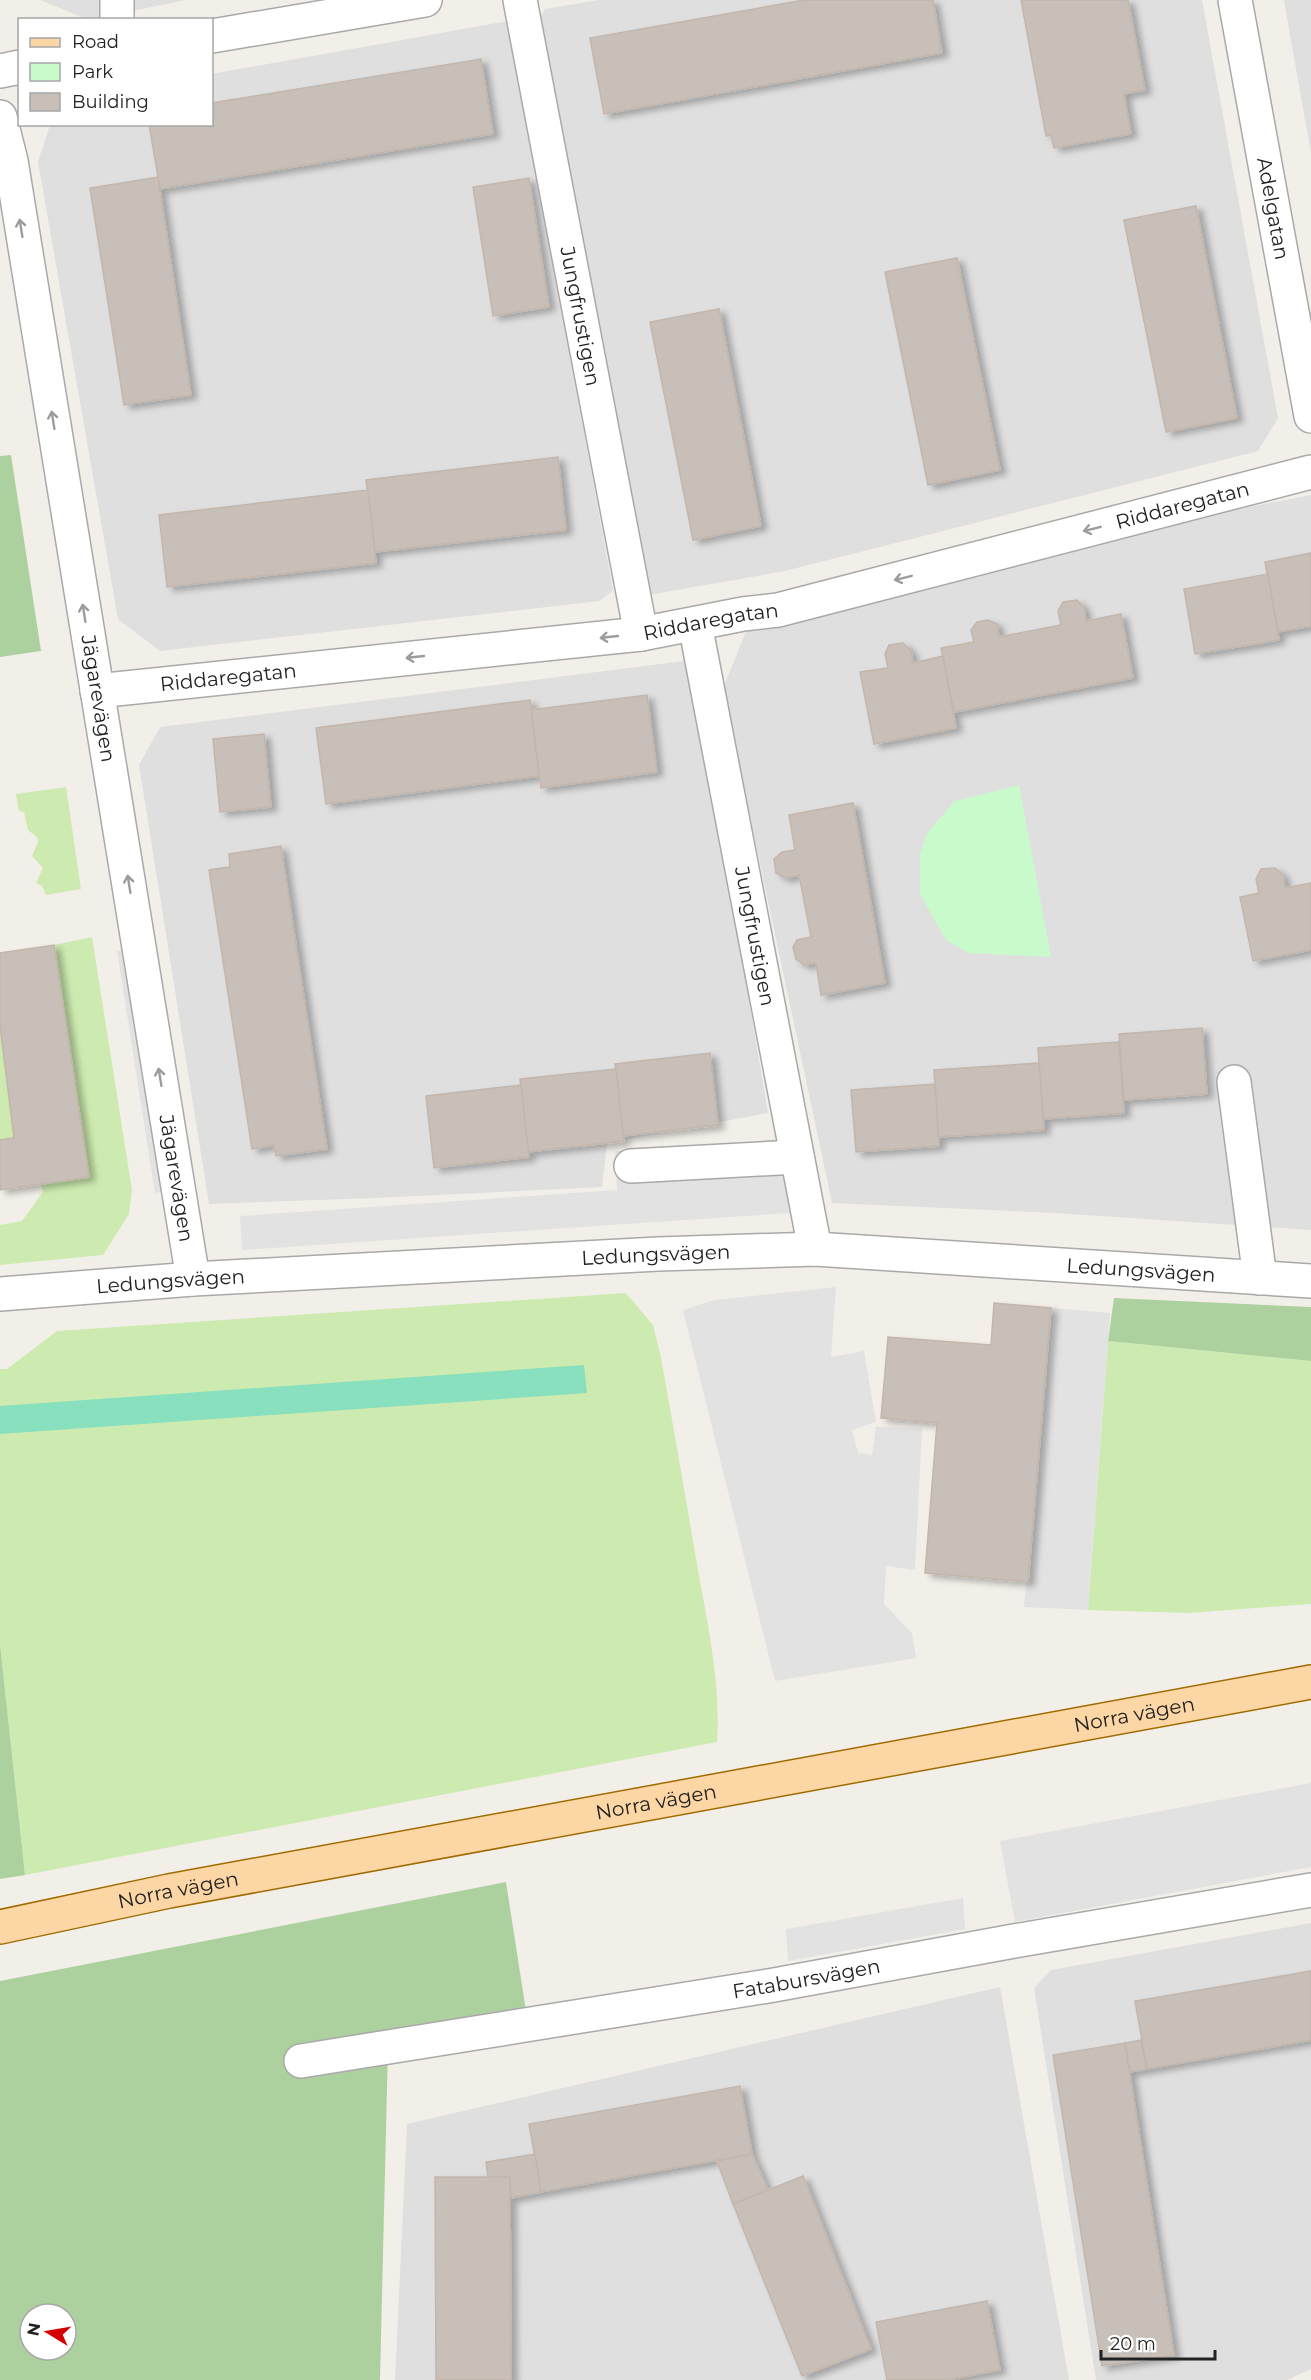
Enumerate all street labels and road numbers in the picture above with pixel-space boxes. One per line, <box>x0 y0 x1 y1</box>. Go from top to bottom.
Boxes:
street label: Adelgatan <box>1252 155 1294 262</box>
street label: Jungfrustigen <box>555 244 605 388</box>
street label: Riddaregatan <box>1113 476 1252 534</box>
street label: Riddaregatan <box>641 598 780 645</box>
street label: Jägarevägen <box>76 632 121 764</box>
street label: Riddaregatan <box>159 658 298 696</box>
street label: Jungfrustigen <box>730 864 780 1008</box>
street label: Jägarevägen <box>154 1112 199 1244</box>
street label: Ledungsvägen <box>581 1240 731 1270</box>
street label: Ledungsvägen <box>1066 1253 1216 1287</box>
street label: Ledungsvägen <box>95 1264 246 1298</box>
street label: Norra vägen <box>1072 1692 1197 1737</box>
street label: Norra vägen <box>594 1779 719 1825</box>
street label: Norra vägen <box>116 1867 240 1914</box>
street label: Fatabursvägen <box>731 1954 882 2004</box>

